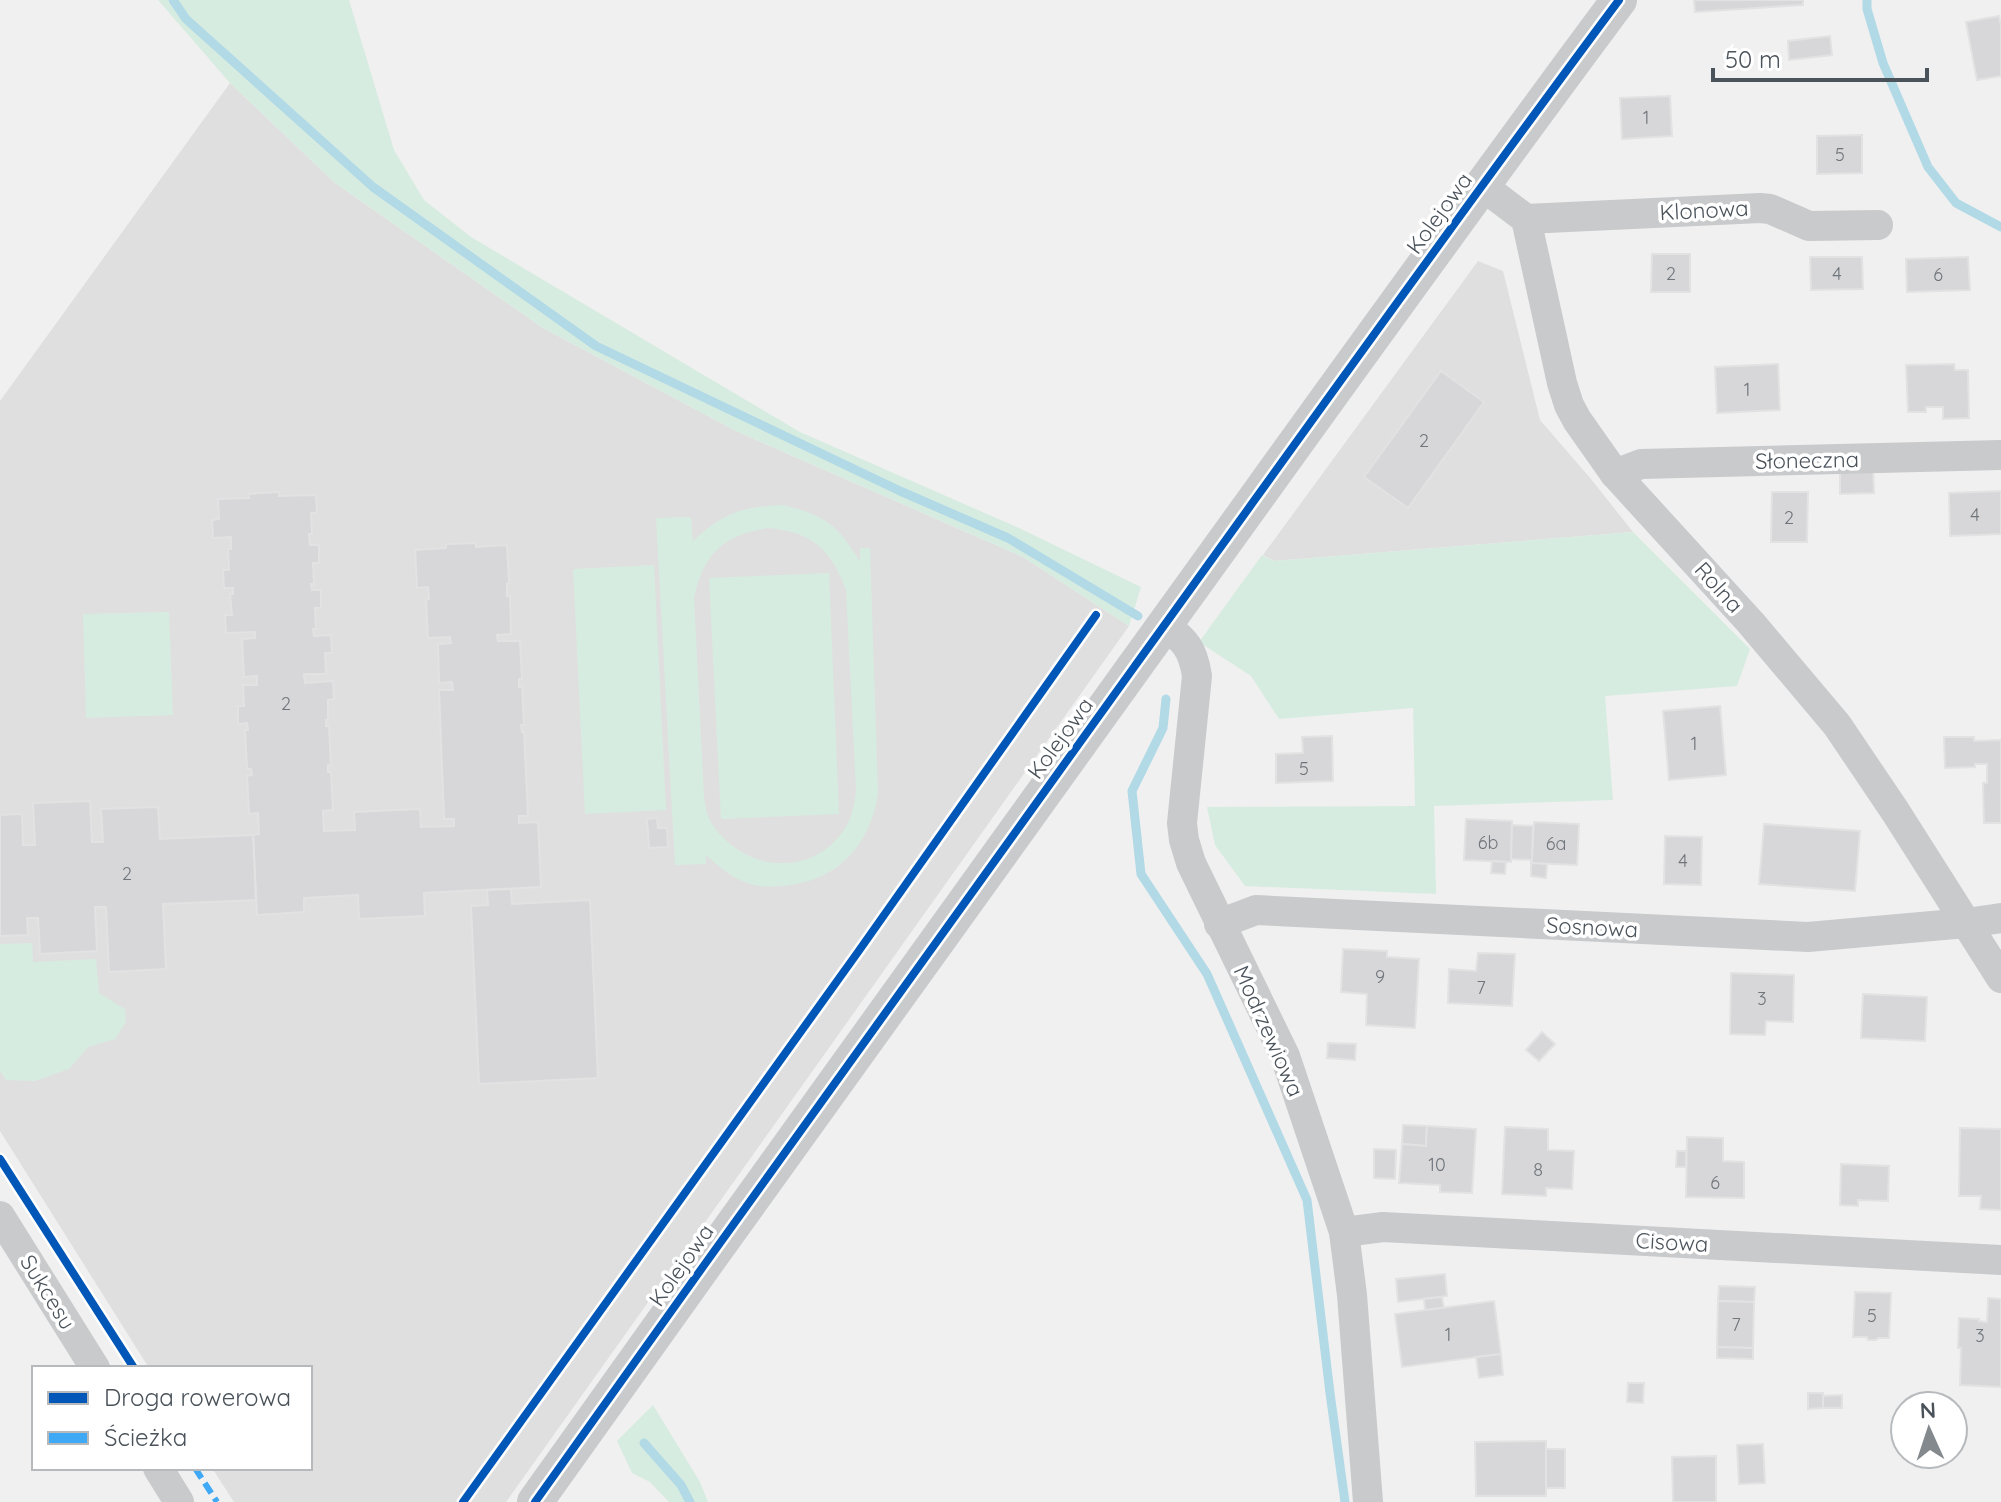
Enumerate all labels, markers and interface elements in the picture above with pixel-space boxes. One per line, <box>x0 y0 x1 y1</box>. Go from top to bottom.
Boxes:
scale bar <box>1713 32 1927 82</box>
text: 50 m <box>1725 44 1781 74</box>
house number: 1 <box>1643 106 1649 129</box>
house number: 5 <box>1835 143 1845 166</box>
street label: Kolejowa <box>1400 167 1478 259</box>
street label: Klonowa <box>1659 194 1749 226</box>
house number: 2 <box>1666 262 1676 285</box>
house number: 4 <box>1832 262 1842 285</box>
house number: 6 <box>1933 263 1943 286</box>
house number: 1 <box>1744 378 1750 401</box>
house number: 2 <box>1419 429 1429 452</box>
street label: Słoneczna <box>1755 445 1859 475</box>
house number: 4 <box>1970 503 1980 526</box>
house number: 2 <box>1784 506 1794 529</box>
street label: Rolna <box>1689 556 1749 618</box>
house number: 2 <box>281 692 291 715</box>
street label: Kolejowa <box>1021 692 1099 784</box>
house number: 1 <box>1691 732 1697 755</box>
house number: 5 <box>1299 757 1309 780</box>
house number: 6b <box>1478 831 1498 854</box>
house number: 6a <box>1546 832 1566 855</box>
house number: 4 <box>1678 849 1688 872</box>
house number: 2 <box>122 862 132 885</box>
street label: Sosnowa <box>1545 911 1639 943</box>
street label: Modrzewiowa <box>1228 961 1310 1101</box>
house number: 9 <box>1375 965 1385 988</box>
house number: 7 <box>1476 976 1486 999</box>
house number: 3 <box>1757 987 1767 1010</box>
house number: 10 <box>1428 1153 1446 1176</box>
house number: 8 <box>1533 1158 1543 1181</box>
house number: 6 <box>1710 1171 1720 1194</box>
street label: Kolejowa <box>643 1218 719 1312</box>
street label: Cisowa <box>1635 1226 1709 1258</box>
street label: Sukcesu <box>14 1249 82 1335</box>
house number: 5 <box>1867 1304 1877 1327</box>
house number: 7 <box>1731 1313 1741 1336</box>
house number: 1 <box>1445 1323 1451 1346</box>
house number: 3 <box>1975 1324 1985 1347</box>
legend <box>32 1366 312 1470</box>
text: Droga rowerowa <box>104 1382 291 1412</box>
north arrow <box>1889 1390 1969 1470</box>
text: N <box>1919 1396 1937 1424</box>
text: Ścieżka <box>104 1422 187 1452</box>

